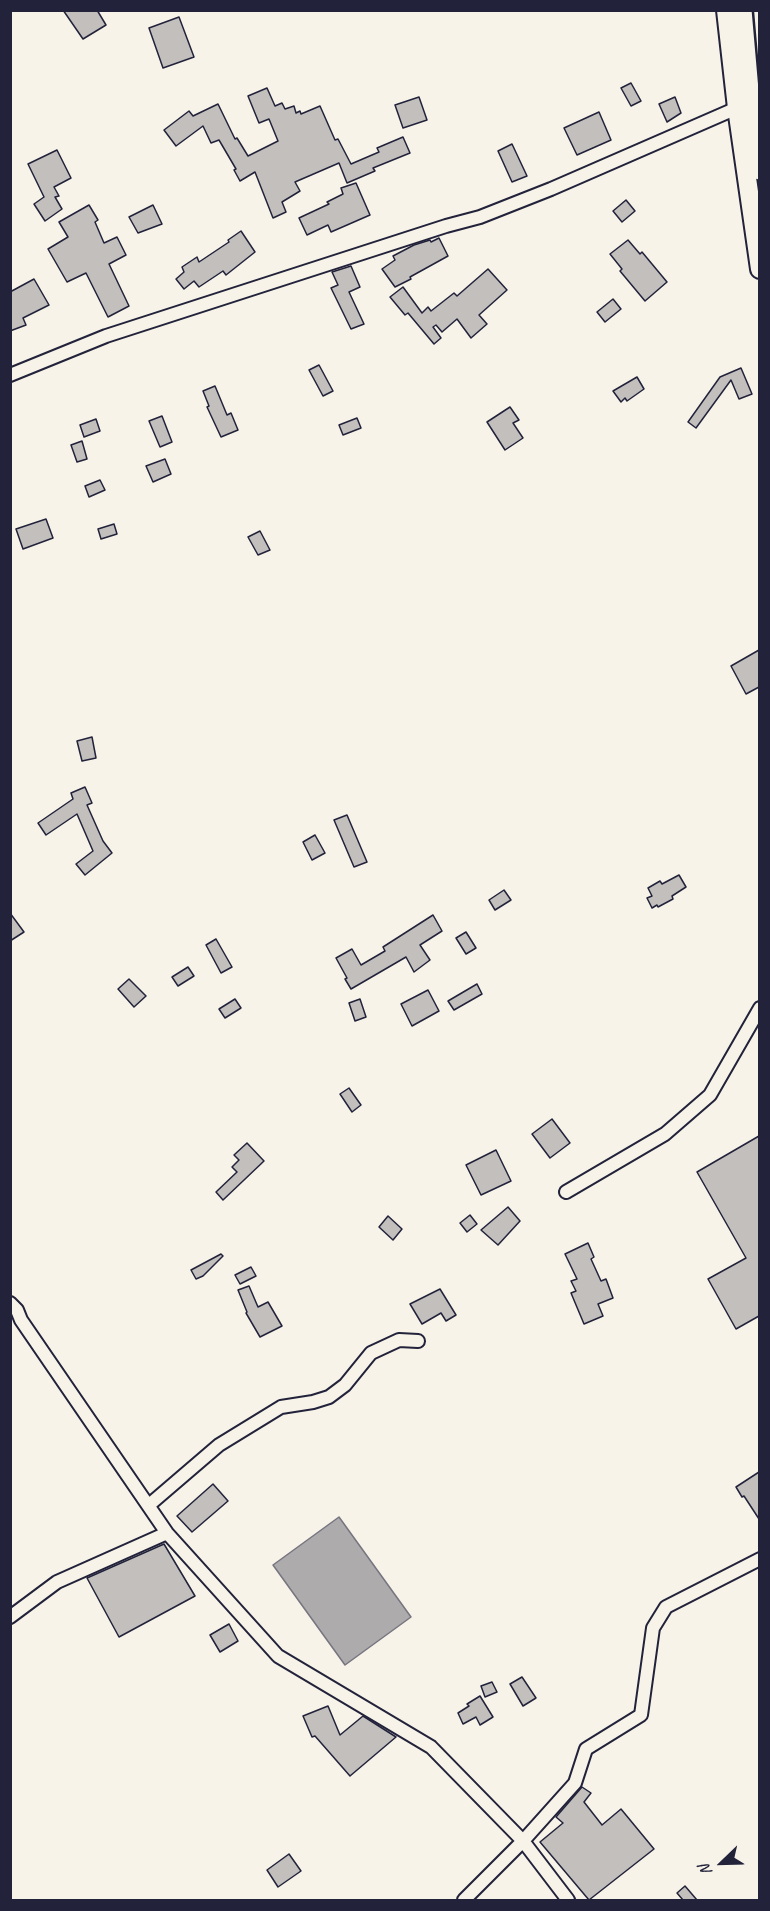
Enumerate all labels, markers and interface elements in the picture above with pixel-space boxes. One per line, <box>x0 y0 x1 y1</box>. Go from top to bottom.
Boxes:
north arrow <box>692 1833 752 1893</box>
text: N <box>694 1862 717 1878</box>

